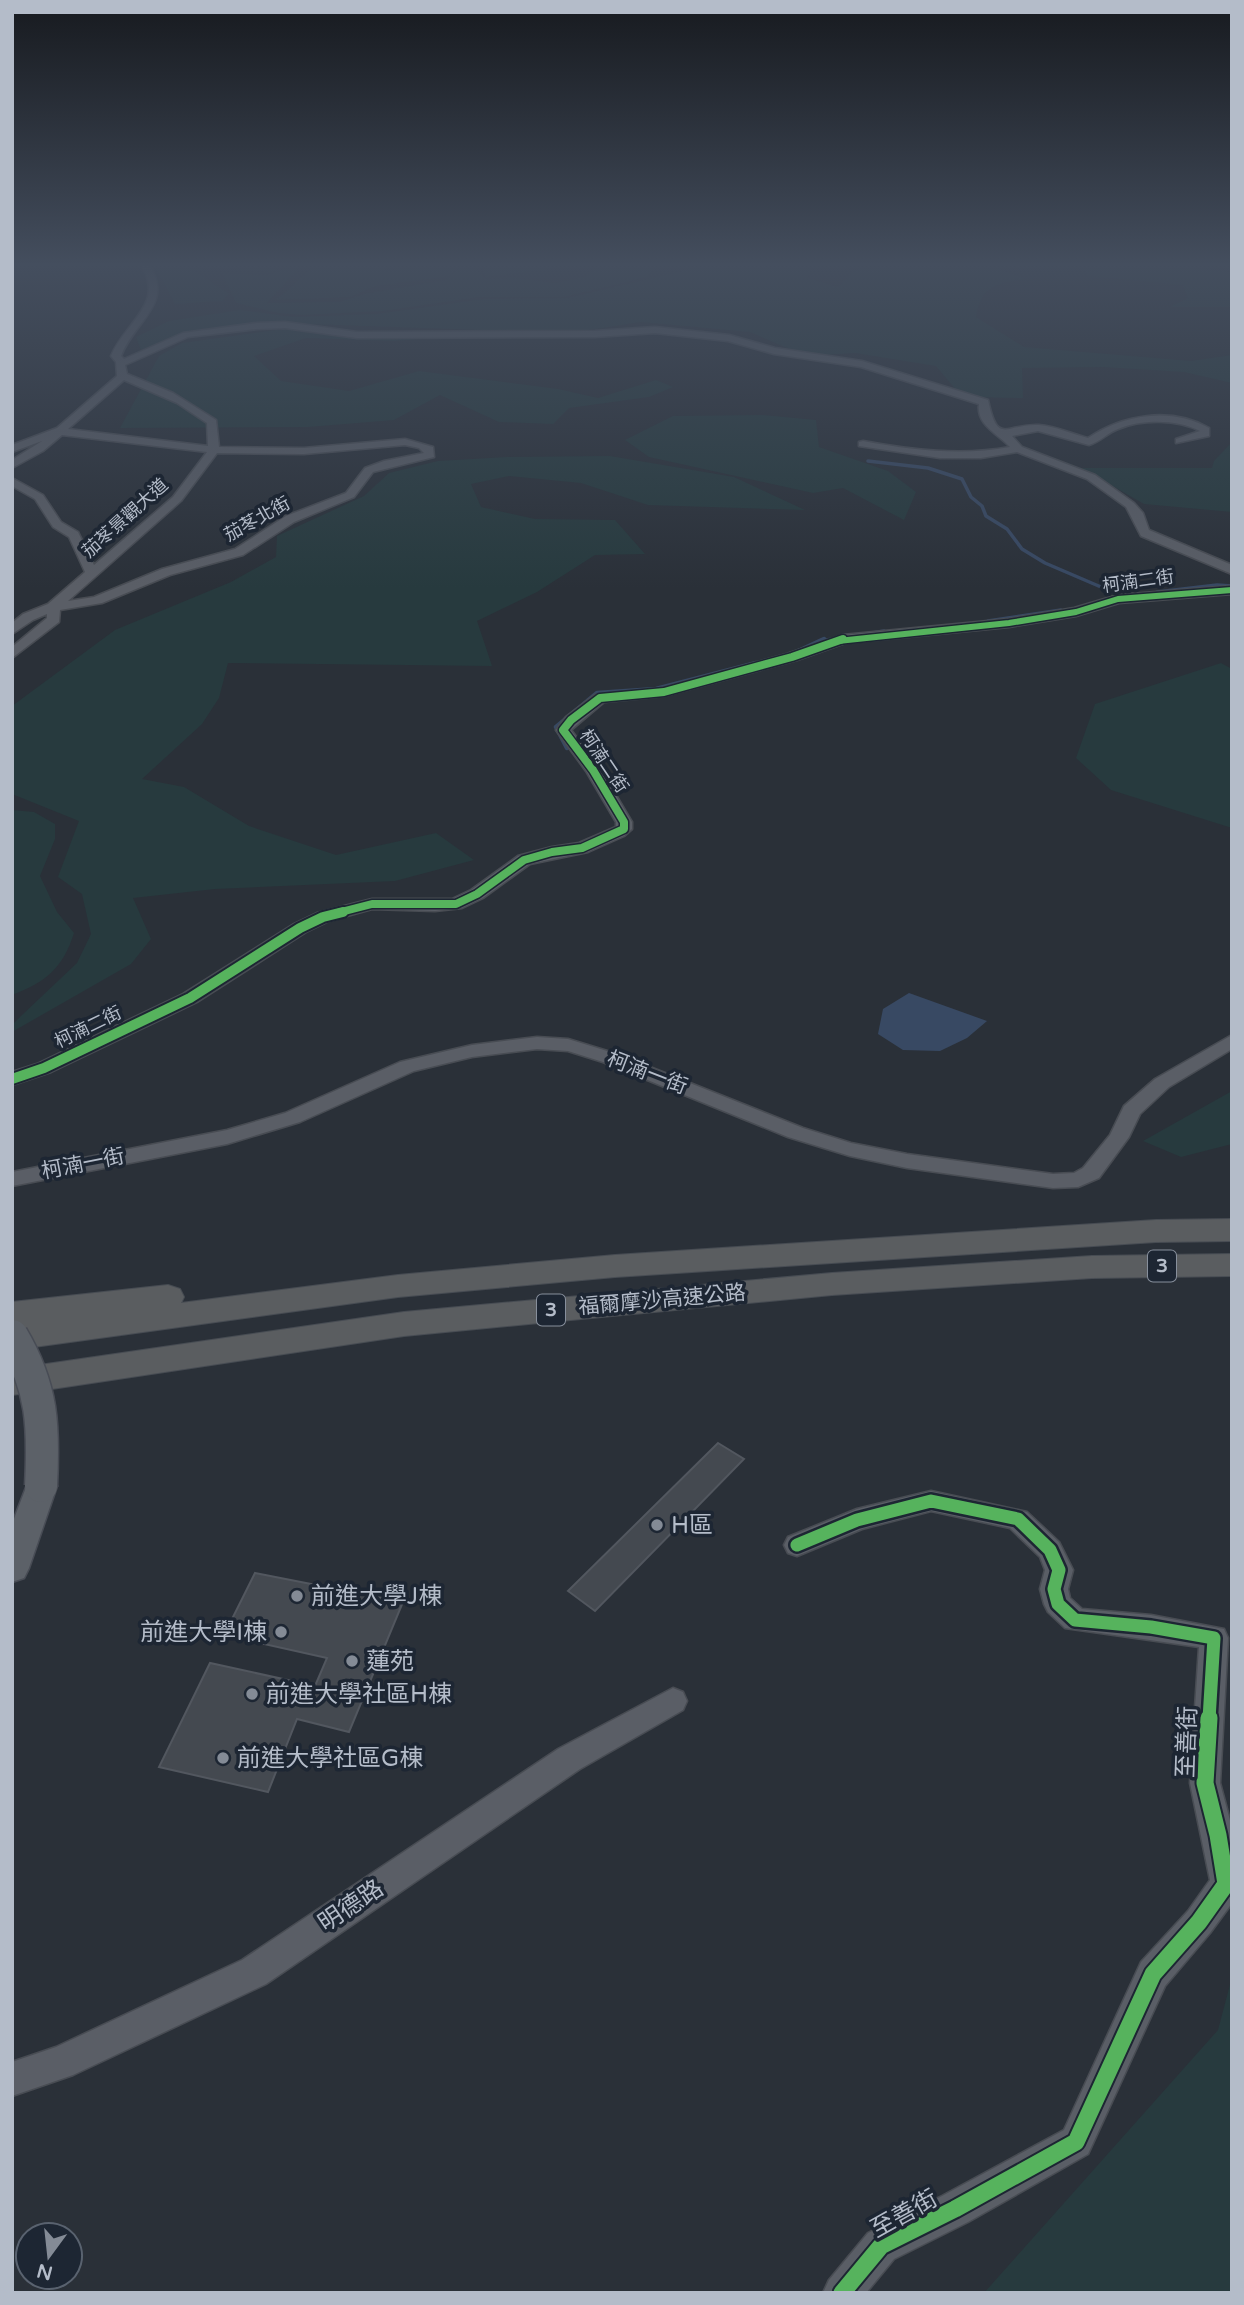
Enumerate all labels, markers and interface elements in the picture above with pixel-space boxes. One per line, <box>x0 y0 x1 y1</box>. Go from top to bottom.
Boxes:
street label: 茄苳景觀大道 <box>78 474 172 562</box>
street label: 茄苳北街 <box>220 492 294 546</box>
street label: 柯湳二街 <box>1101 565 1175 597</box>
street label: 柯湳二街 <box>575 725 633 797</box>
street label: 柯湳二街 <box>51 1001 125 1053</box>
street label: 柯湳一街 <box>603 1046 691 1100</box>
street label: 柯湳一街 <box>39 1144 127 1184</box>
road number: 3 <box>1148 1250 1176 1282</box>
street label: 福爾摩沙高速公路 <box>577 1280 747 1320</box>
road number: 3 <box>537 1294 565 1326</box>
place label: H區 <box>671 1511 713 1540</box>
marker: H區 <box>649 1517 665 1533</box>
place label: 前進大學J棟 <box>311 1582 442 1611</box>
marker: 前進大學J棟 <box>289 1588 305 1604</box>
place label: 前進大學I棟 <box>140 1618 267 1647</box>
marker: 前進大學I棟 <box>273 1624 289 1640</box>
place label: 蓮苑 <box>366 1647 414 1676</box>
marker: 蓮苑 <box>344 1653 360 1669</box>
place label: 前進大學社區H棟 <box>266 1680 452 1709</box>
marker: 前進大學社區H棟 <box>244 1686 260 1702</box>
street label: 至善街 <box>1171 1706 1203 1778</box>
place label: 前進大學社區G棟 <box>237 1744 423 1773</box>
marker: 前進大學社區G棟 <box>215 1750 231 1766</box>
street label: 明德路 <box>313 1874 389 1938</box>
street label: 至善街 <box>865 2184 943 2244</box>
north arrow <box>14 2221 84 2291</box>
text: N <box>35 2259 55 2284</box>

